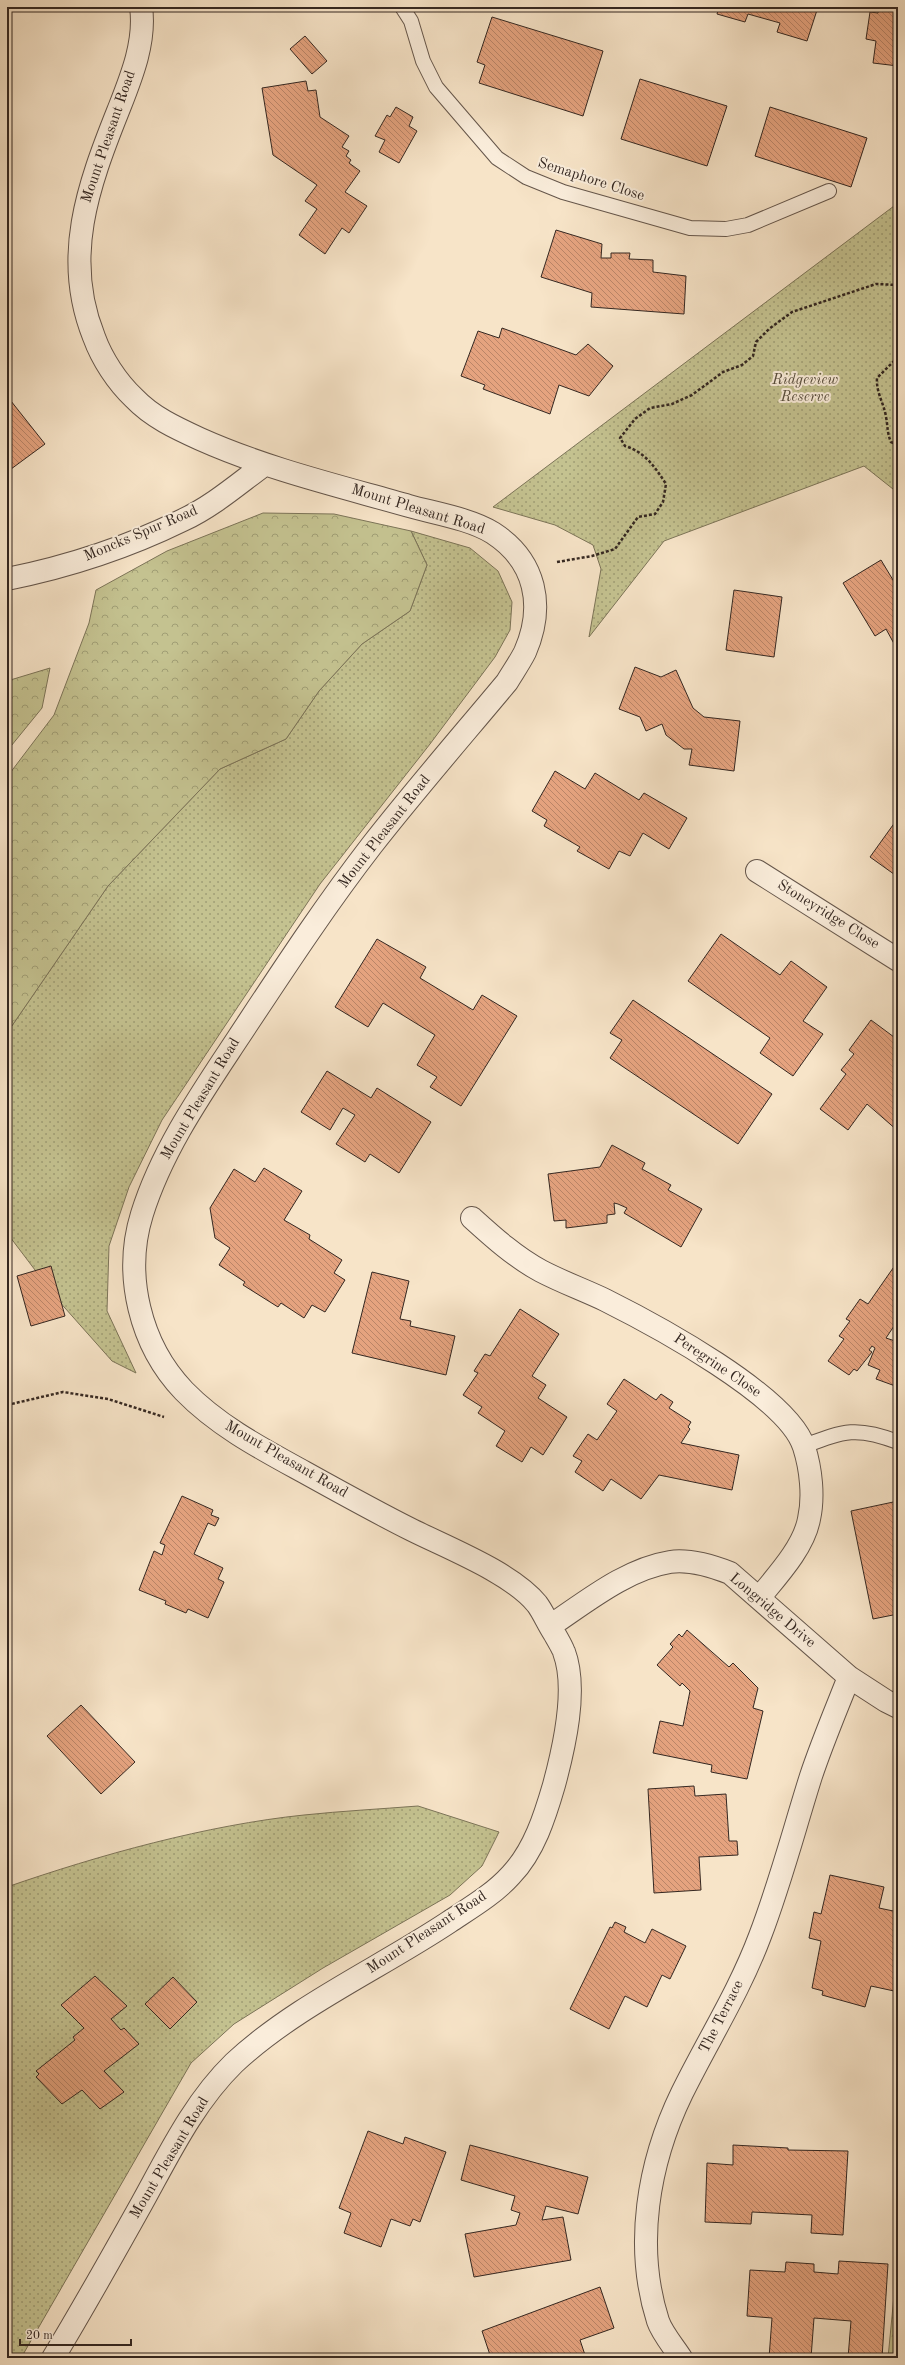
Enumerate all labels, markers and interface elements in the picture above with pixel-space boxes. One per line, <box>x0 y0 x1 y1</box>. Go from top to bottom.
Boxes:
street label: Mount Pleasant Road <box>79 69 139 205</box>
street label: Semaphore Close <box>536 156 646 204</box>
park label: Ridgeview Reserve <box>771 373 838 405</box>
street label: Mount Pleasant Road <box>349 483 487 538</box>
street label: Moncks Spur Road <box>82 503 200 565</box>
street label: Mount Pleasant Road <box>336 772 434 891</box>
street label: Stoneyridge Close <box>774 878 882 952</box>
street label: Mount Pleasant Road <box>159 1035 243 1162</box>
street label: Peregrine Close <box>671 1331 763 1401</box>
street label: Mount Pleasant Road <box>222 1419 350 1501</box>
street label: Longridge Drive <box>726 1571 818 1651</box>
street label: Mount Pleasant Road <box>365 1889 490 1977</box>
street label: The Terrace <box>697 1978 747 2056</box>
street label: Mount Pleasant Road <box>128 2094 212 2221</box>
scale bar <box>20 2321 131 2347</box>
text: 20 m <box>26 2330 53 2342</box>

